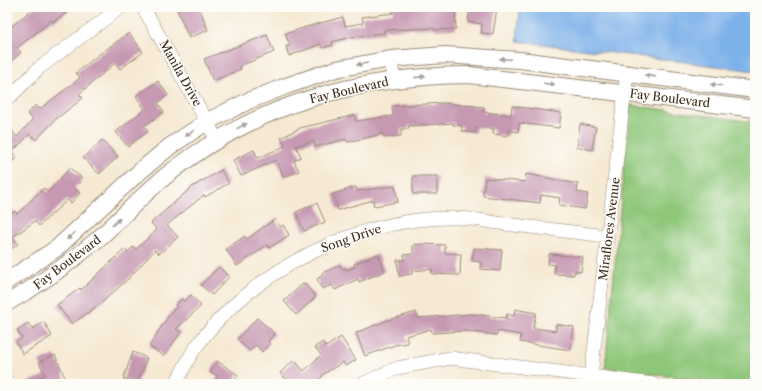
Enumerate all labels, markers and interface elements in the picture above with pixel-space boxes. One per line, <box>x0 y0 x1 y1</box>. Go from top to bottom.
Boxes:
street label: Manila Drive <box>157 37 206 109</box>
one-way arrow <box>499 55 511 62</box>
one-way arrow <box>356 62 368 68</box>
street label: Fay Boulevard <box>308 73 391 106</box>
one-way arrow <box>414 73 426 80</box>
one-way arrow <box>644 73 656 79</box>
one-way arrow <box>543 81 555 87</box>
one-way arrow <box>710 82 722 88</box>
street label: Fay Boulevard <box>629 86 712 110</box>
one-way arrow <box>236 123 247 130</box>
one-way arrow <box>185 129 196 137</box>
street label: Miraflores Avenue <box>595 176 623 282</box>
one-way arrow <box>111 217 121 226</box>
street label: Song Drive <box>319 221 383 255</box>
street label: Fay Boulevard <box>30 231 104 292</box>
one-way arrow <box>66 231 76 241</box>

